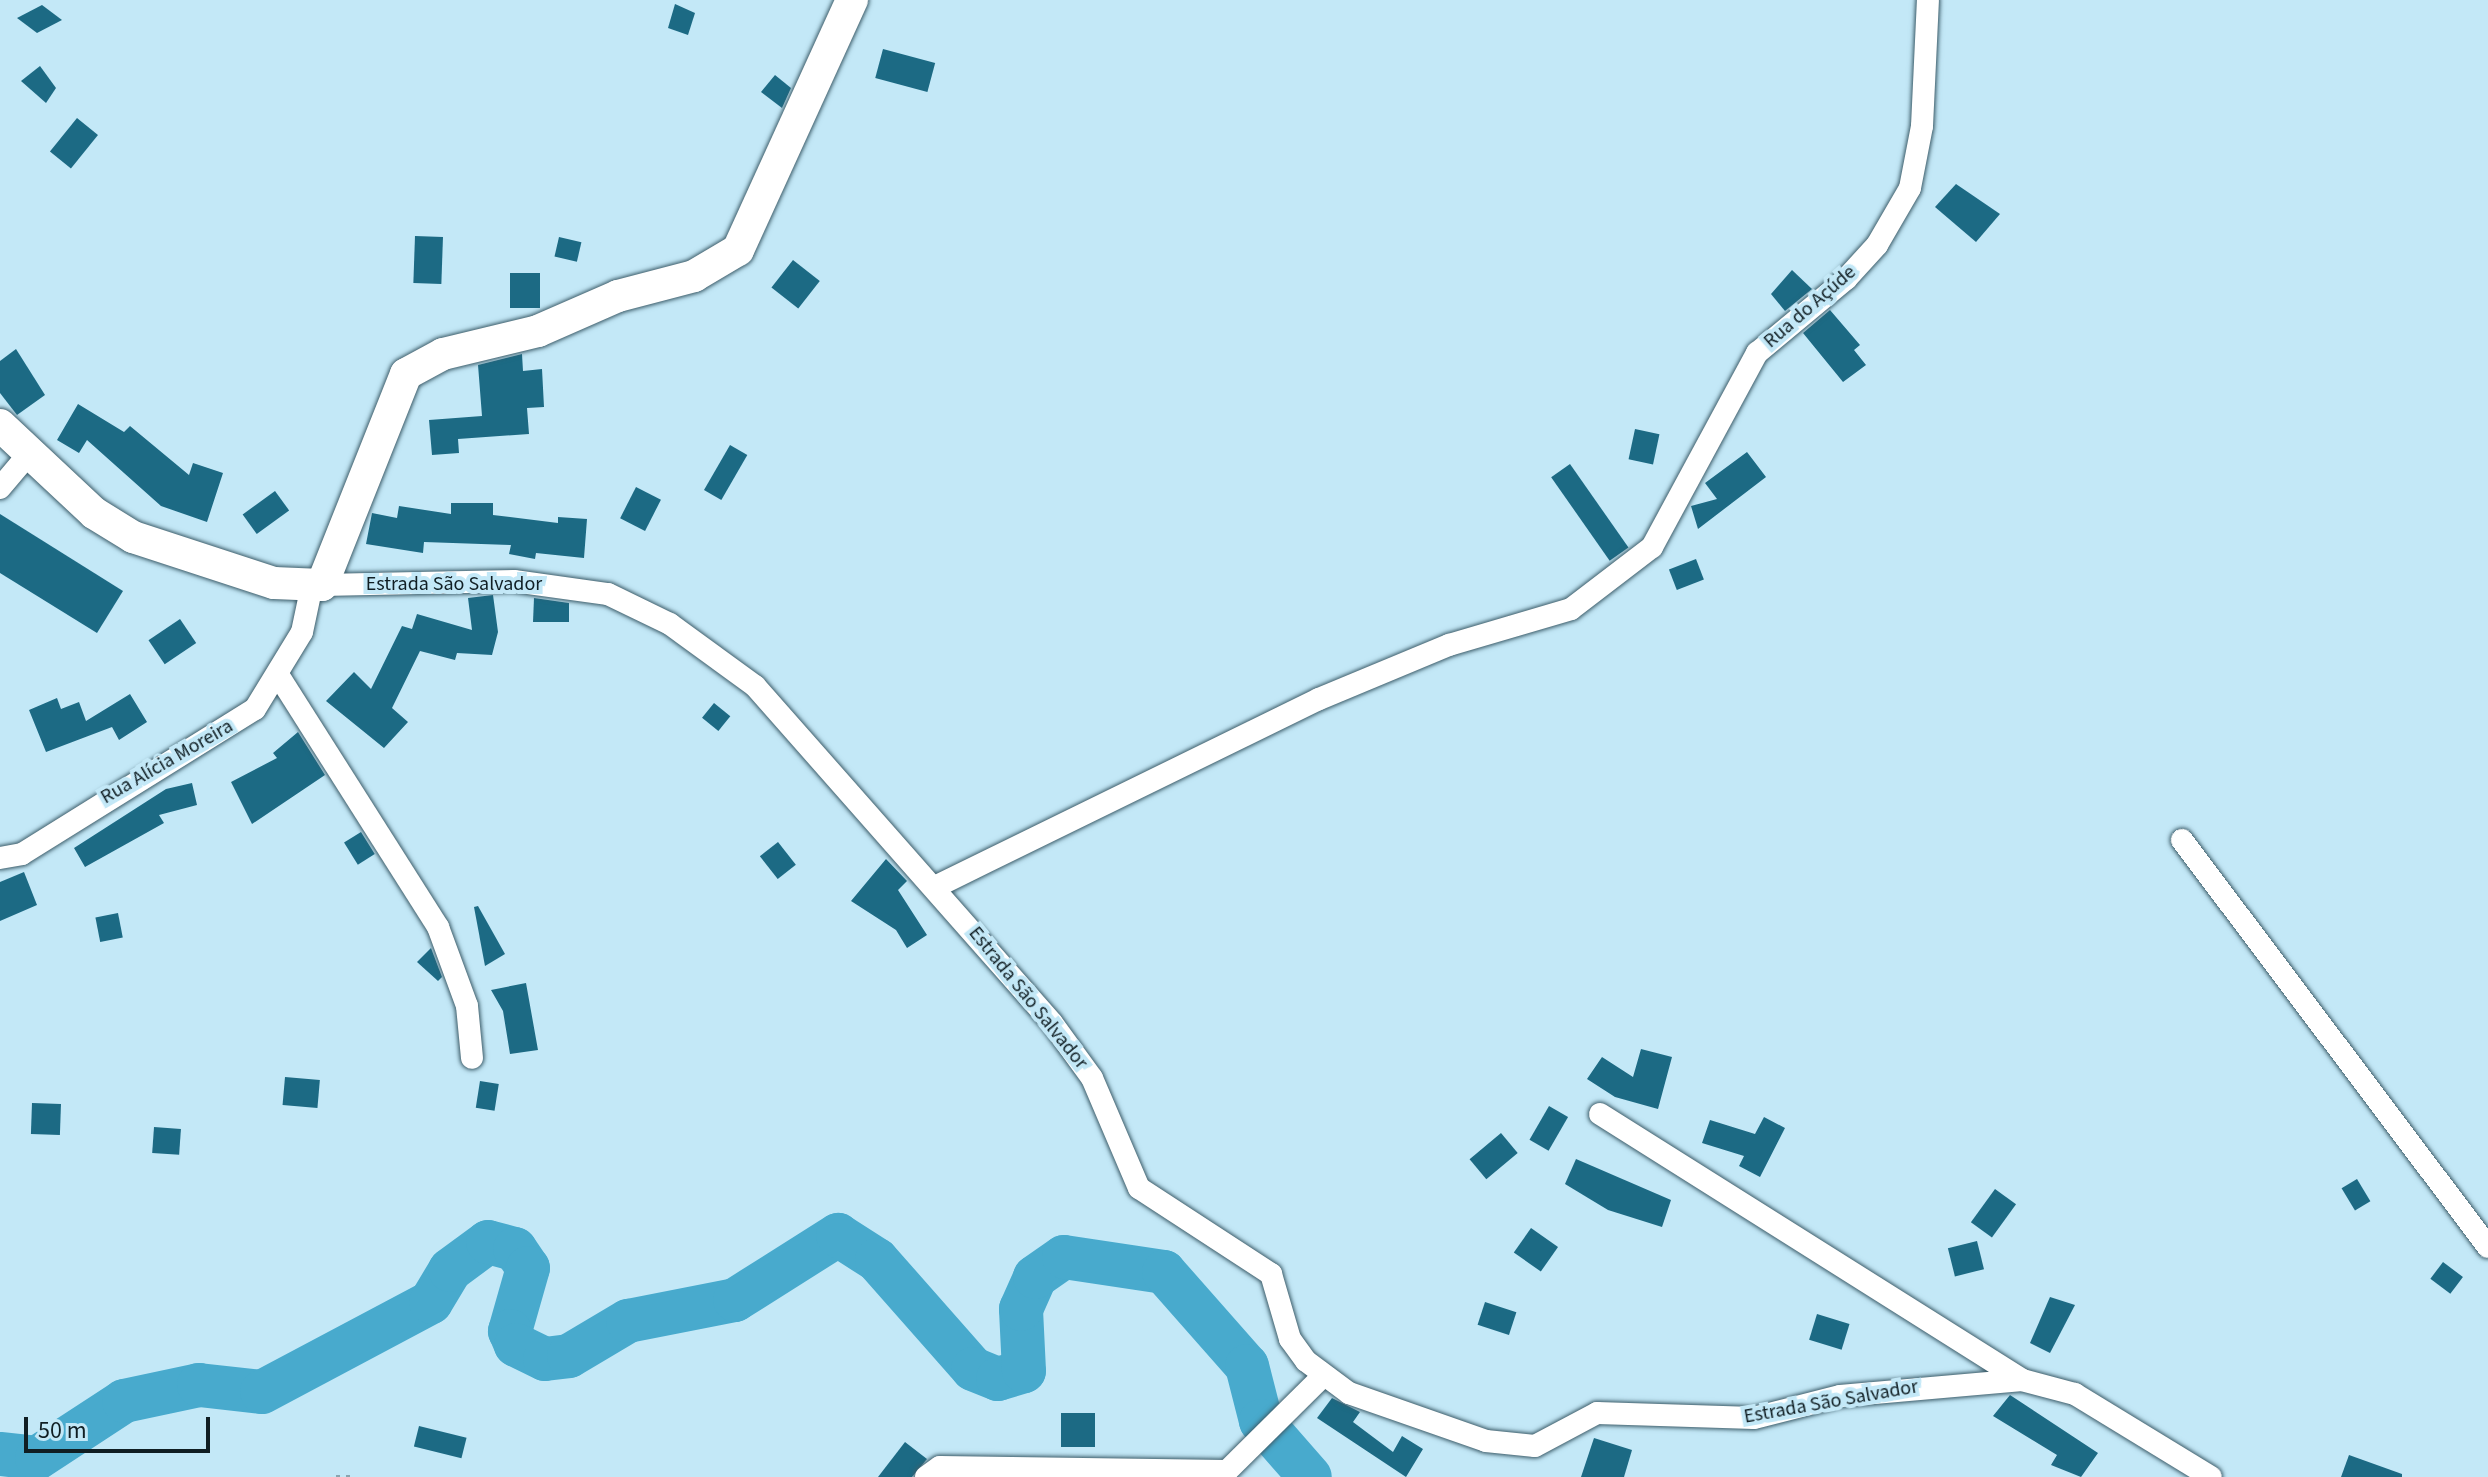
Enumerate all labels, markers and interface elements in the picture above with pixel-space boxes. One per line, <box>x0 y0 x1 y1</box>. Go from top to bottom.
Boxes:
street label: Rua do Açúde <box>1759 260 1861 354</box>
street label: Estrada São Salvador <box>366 572 542 596</box>
street label: Rua Alícia Moreira <box>97 714 237 810</box>
street label: Estrada São Salvador <box>963 922 1093 1074</box>
street label: Estrada São Salvador <box>1742 1375 1920 1429</box>
scale bar <box>28 1401 214 1451</box>
text: 50 m <box>38 1413 87 1448</box>

